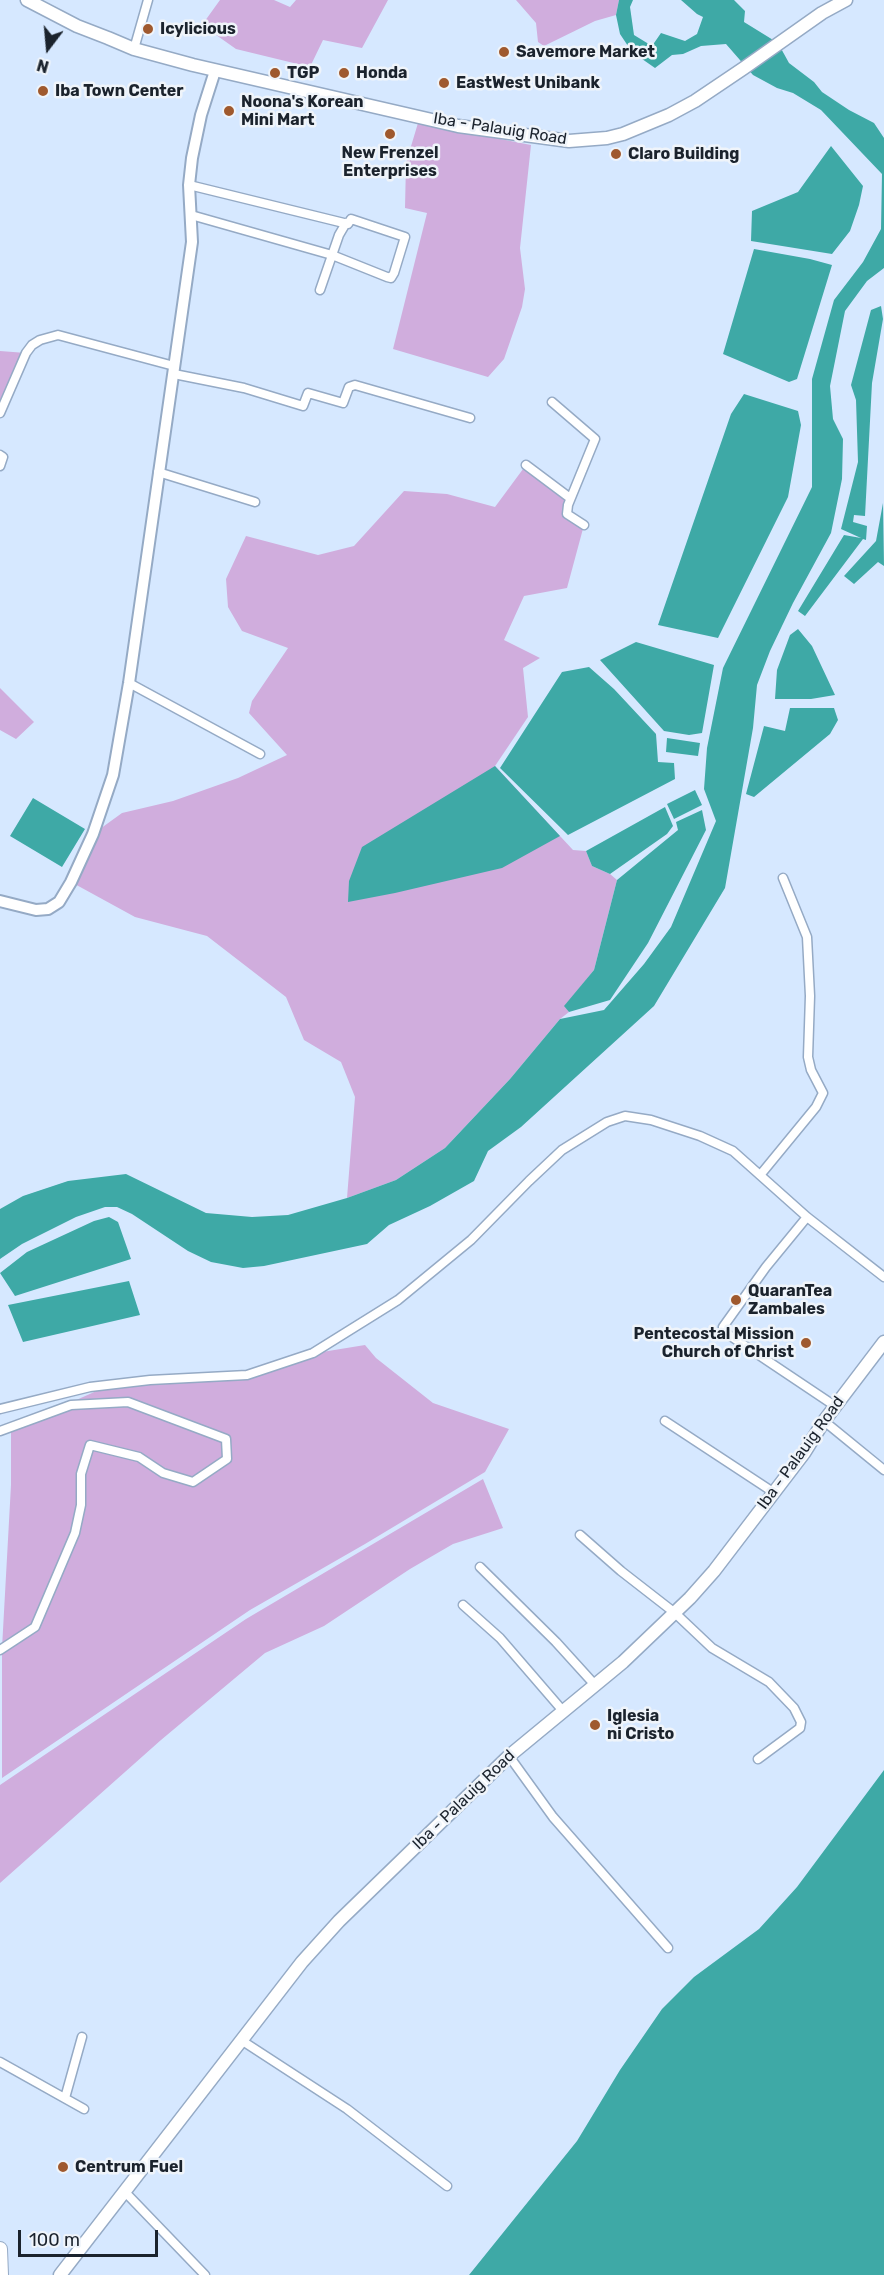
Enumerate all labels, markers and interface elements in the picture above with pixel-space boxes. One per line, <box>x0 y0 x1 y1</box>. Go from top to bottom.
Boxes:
north arrow <box>18 18 78 78</box>
place label: Icylicious <box>160 19 236 39</box>
marker: Icylicious <box>141 22 155 36</box>
place label: Savemore Market <box>516 42 655 62</box>
marker: Savemore Market <box>497 45 511 59</box>
text: N <box>35 55 51 77</box>
place label: TGP <box>287 63 319 83</box>
place label: Honda <box>356 63 408 83</box>
marker: TGP <box>268 66 282 80</box>
marker: Honda <box>337 66 351 80</box>
place label: EastWest Unibank <box>456 73 600 93</box>
marker: EastWest Unibank <box>437 76 451 90</box>
place label: Iba Town Center <box>55 81 184 101</box>
marker: Iba Town Center <box>36 84 50 98</box>
place label: Noona's Korean Mini Mart <box>241 92 364 130</box>
marker: Noona's Korean Mini Mart <box>222 104 236 118</box>
street label: Iba - Palauig Road <box>432 109 568 149</box>
marker: New Frenzel Enterprises <box>383 127 397 141</box>
place label: New Frenzel Enterprises <box>341 143 439 181</box>
place label: Claro Building <box>628 144 739 164</box>
marker: Claro Building <box>609 147 623 161</box>
place label: QuaranTea Zambales <box>748 1281 832 1319</box>
marker: QuaranTea Zambales <box>729 1293 743 1307</box>
place label: Pentecostal Mission Church of Christ <box>634 1324 794 1362</box>
marker: Pentecostal Mission Church of Christ <box>799 1336 813 1350</box>
street label: Iba - Palauig Road <box>754 1393 848 1513</box>
place label: Iglesia ni Cristo <box>607 1706 674 1744</box>
marker: Iglesia ni Cristo <box>588 1718 602 1732</box>
street label: Iba - Palauig Road <box>409 1746 519 1854</box>
place label: Centrum Fuel <box>75 2157 183 2177</box>
marker: Centrum Fuel <box>56 2160 70 2174</box>
scale bar <box>21 2218 160 2256</box>
text: 100 m <box>29 2229 80 2251</box>

